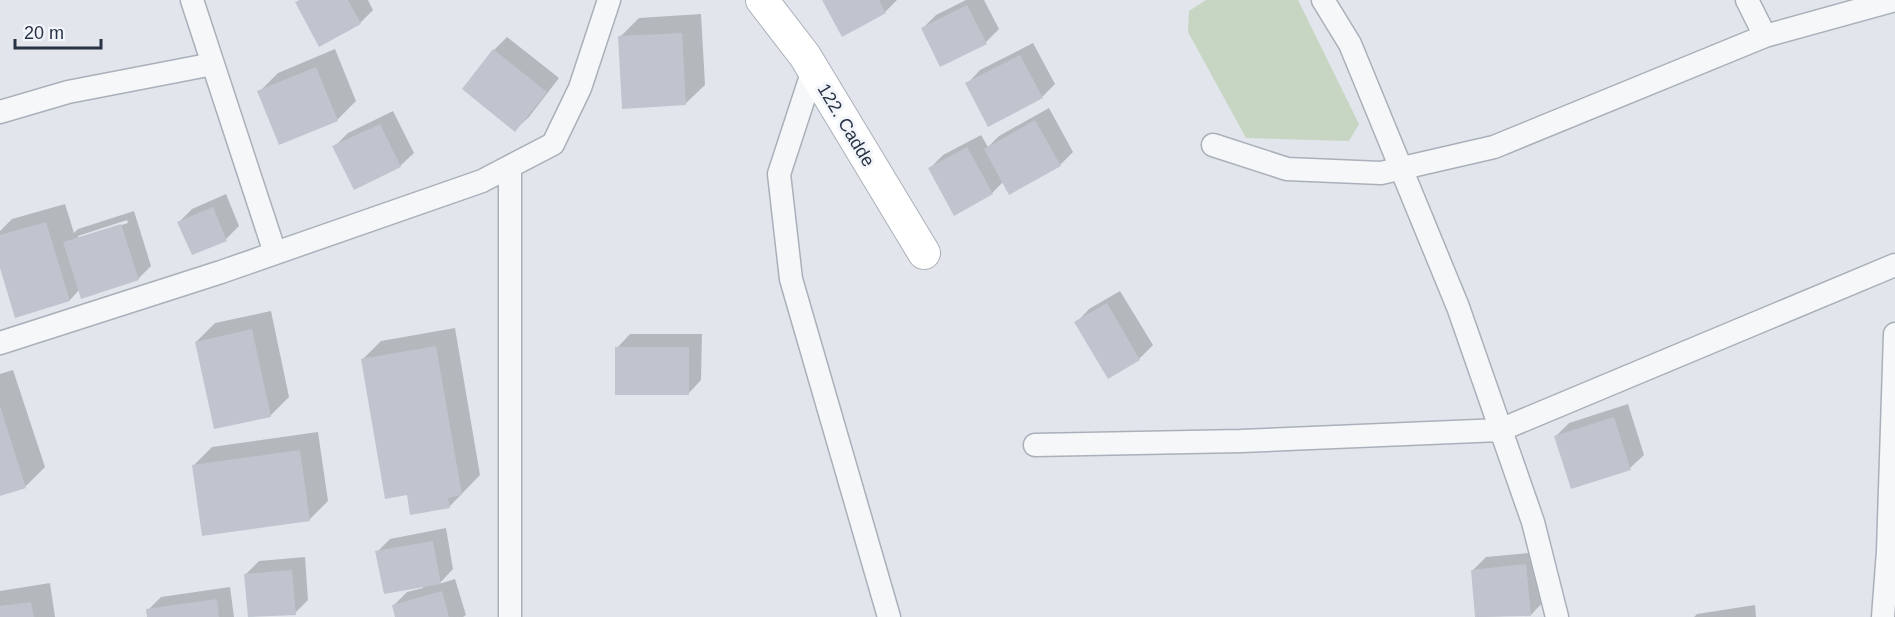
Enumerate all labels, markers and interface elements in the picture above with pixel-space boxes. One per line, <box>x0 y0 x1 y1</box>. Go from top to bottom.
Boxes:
scale bar <box>15 12 100 50</box>
text: 20 m <box>24 23 64 43</box>
street label: 122. Cadde <box>813 80 879 170</box>

